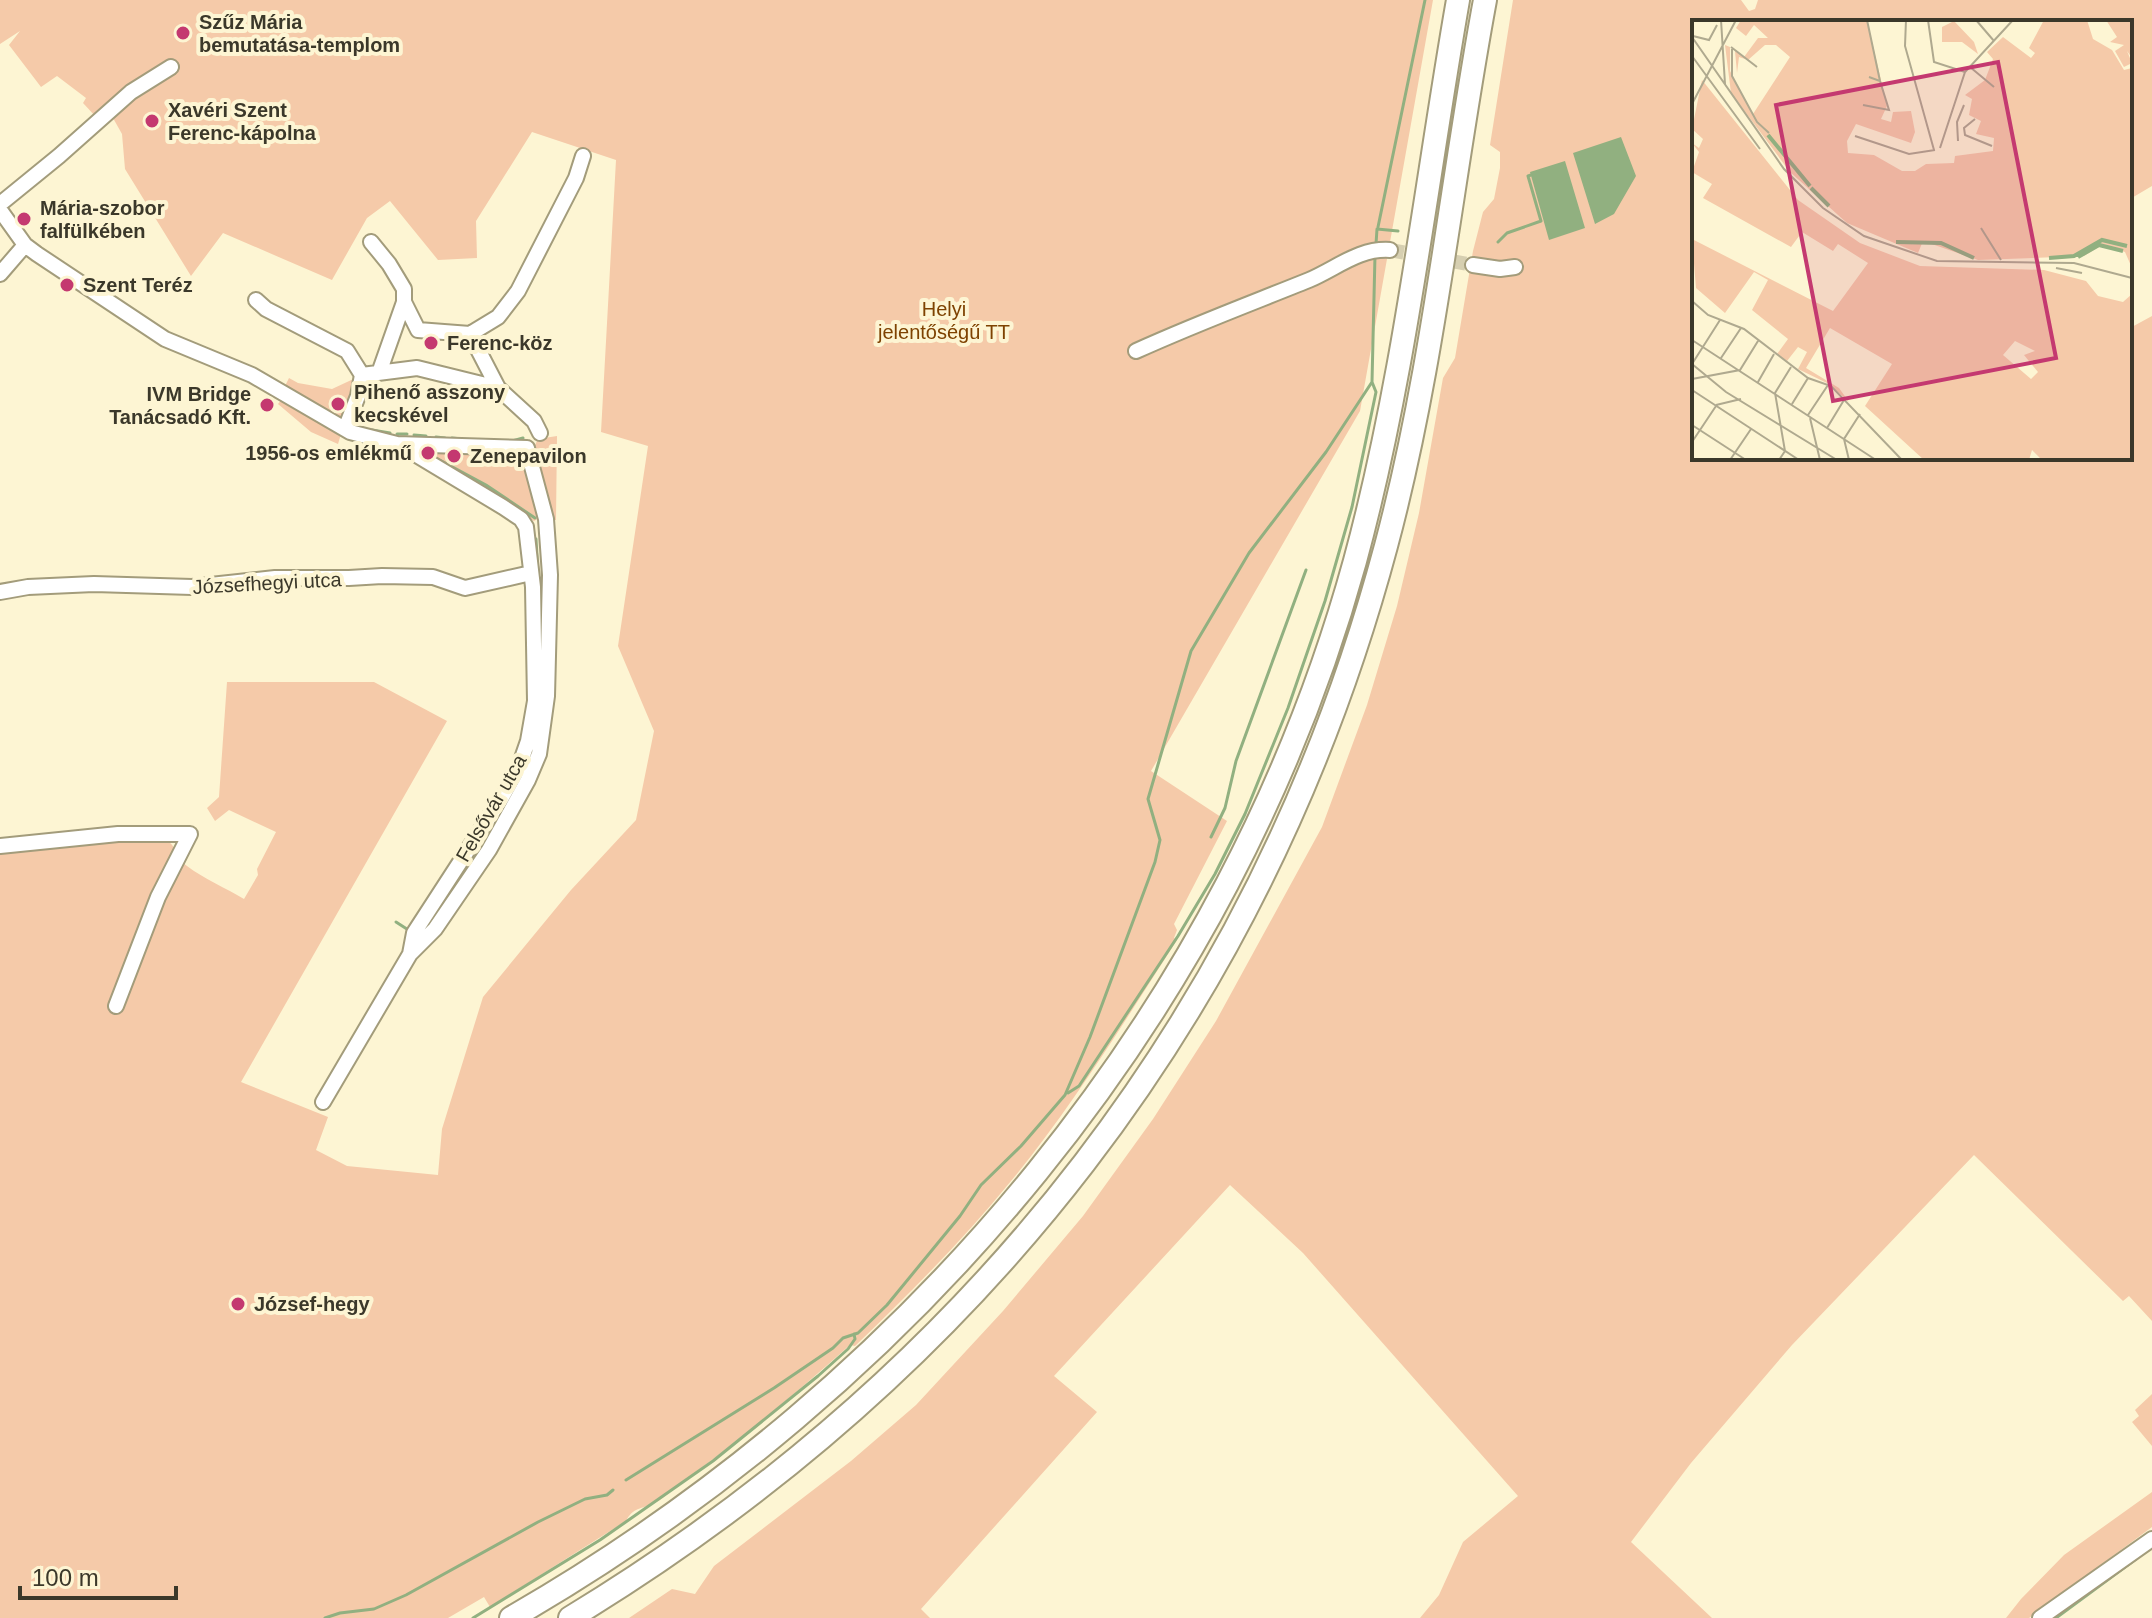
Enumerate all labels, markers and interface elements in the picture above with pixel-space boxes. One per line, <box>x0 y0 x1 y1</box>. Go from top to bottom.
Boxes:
place label: Szűz Mária bemutatása-templom <box>199 11 400 56</box>
inset map <box>1692 20 2132 460</box>
marker: Szűz Mária bemutatása-templom <box>174 24 192 42</box>
place label: Xavéri Szent Ferenc-kápolna <box>168 99 317 144</box>
marker: Xavéri Szent Ferenc-kápolna <box>143 112 161 130</box>
place label: Mária-szobor falfülkében <box>40 197 165 242</box>
marker: Mária-szobor falfülkében <box>15 210 33 228</box>
place label: Szent Teréz <box>83 274 193 296</box>
marker: Szent Teréz <box>58 276 76 294</box>
park label: Helyi jelentőségű TT <box>877 298 1010 343</box>
place label: Ferenc-köz <box>447 332 553 354</box>
marker: Ferenc-köz <box>422 334 440 352</box>
place label: Pihenő asszony kecskével <box>354 381 506 426</box>
place label: IVM Bridge Tanácsadó Kft. <box>109 383 251 428</box>
marker: Pihenő asszony kecskével <box>329 395 347 413</box>
marker: IVM Bridge Tanácsadó Kft. <box>258 396 276 414</box>
place label: 1956-os emlékmű <box>245 442 412 464</box>
marker: 1956-os emlékmű <box>419 444 437 462</box>
place label: Zenepavilon <box>470 445 587 467</box>
marker: Zenepavilon <box>445 447 463 465</box>
street label: Józsefhegyi utca <box>192 568 343 598</box>
street label: Felsővár utca <box>451 750 531 865</box>
place label: József-hegy <box>254 1293 370 1315</box>
marker: József-hegy <box>229 1295 247 1313</box>
scale bar <box>20 1550 176 1600</box>
text: 100 m <box>32 1564 99 1591</box>

